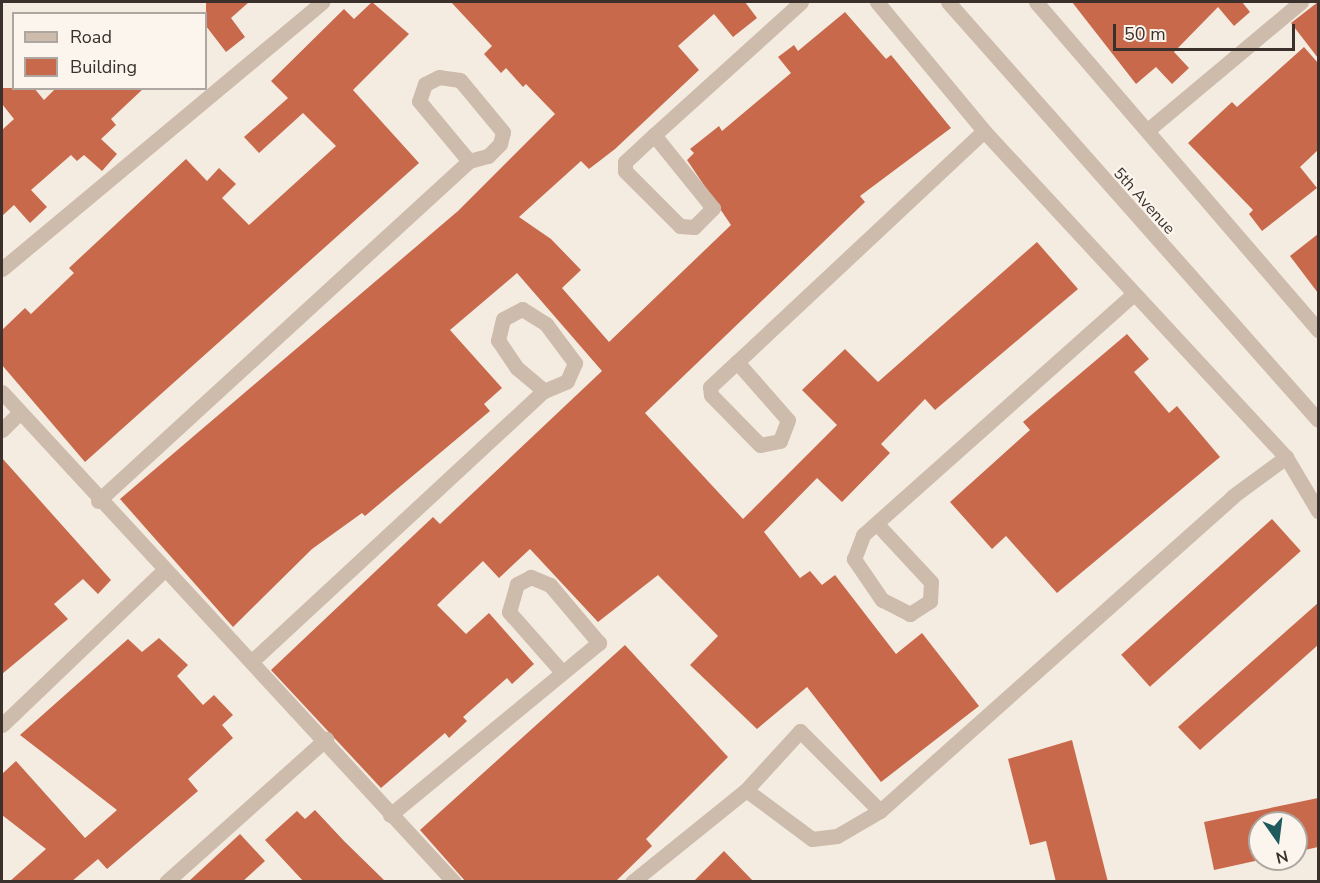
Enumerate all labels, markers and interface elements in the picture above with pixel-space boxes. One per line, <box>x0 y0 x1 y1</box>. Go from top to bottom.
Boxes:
legend <box>12 12 207 90</box>
scale bar <box>1116 12 1298 50</box>
text: 50 m <box>1124 22 1166 46</box>
text: Road <box>70 25 112 49</box>
text: Building <box>70 55 137 79</box>
street label: 5th Avenue <box>1109 164 1179 238</box>
north arrow <box>1248 811 1308 871</box>
text: N <box>1273 844 1290 869</box>

